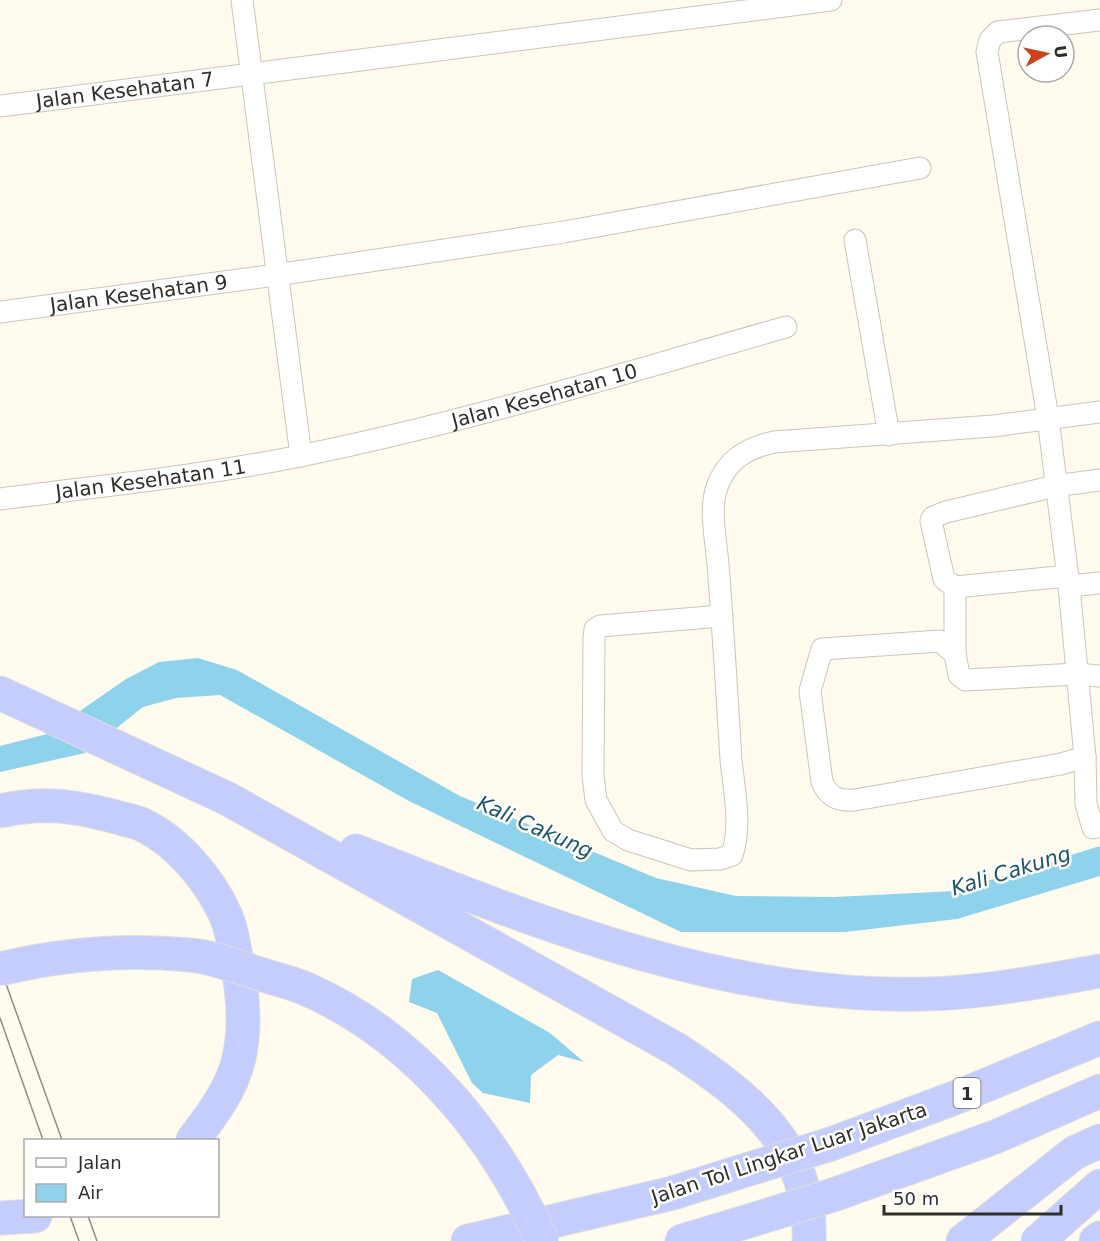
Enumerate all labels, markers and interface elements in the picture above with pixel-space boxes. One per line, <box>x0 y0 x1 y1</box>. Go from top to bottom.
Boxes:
north arrow <box>1016 24 1076 84</box>
text: U <box>1050 44 1071 60</box>
street label: Jalan Kesehatan 7 <box>33 67 215 114</box>
street label: Jalan Kesehatan 9 <box>46 270 229 317</box>
street label: Jalan Kesehatan 10 <box>447 359 640 433</box>
street label: Jalan Kesehatan 11 <box>52 454 248 504</box>
water label: Kali Cakung <box>474 791 596 863</box>
water label: Kali Cakung <box>948 841 1074 901</box>
road number: 1 <box>954 1078 980 1108</box>
street label: Jalan Tol Lingkar Luar Jakarta <box>646 1097 930 1210</box>
legend <box>24 1139 219 1217</box>
text: Jalan <box>77 1152 122 1173</box>
scale bar <box>884 1178 1061 1216</box>
text: Air <box>78 1182 103 1203</box>
text: 50 m <box>893 1188 939 1209</box>

